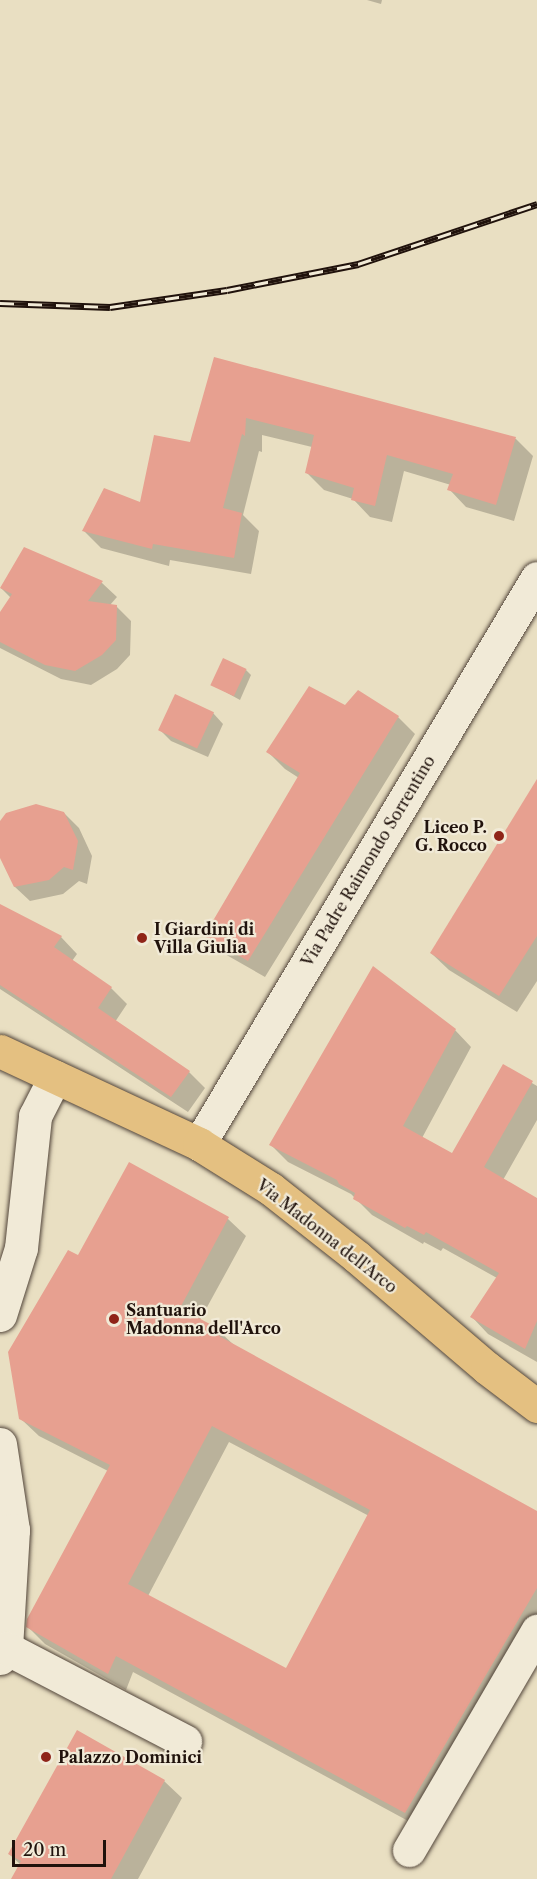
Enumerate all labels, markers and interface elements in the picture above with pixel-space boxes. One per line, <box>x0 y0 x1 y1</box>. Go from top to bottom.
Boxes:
street label: Via Padre Raimondo Sorrentino <box>297 752 439 970</box>
place label: Liceo P. G. Rocco <box>415 817 487 855</box>
marker: Liceo P. G. Rocco <box>492 829 506 843</box>
place label: I Giardini di Villa Giulia <box>154 919 254 957</box>
marker: I Giardini di Villa Giulia <box>135 931 149 945</box>
street label: Via Madonna dell'Arco <box>253 1175 401 1297</box>
place label: Santuario Madonna dell'Arco <box>126 1300 281 1338</box>
marker: Santuario Madonna dell'Arco <box>107 1312 121 1326</box>
place label: Palazzo Dominici <box>58 1747 202 1767</box>
marker: Palazzo Dominici <box>39 1750 53 1764</box>
scale bar <box>15 1828 110 1866</box>
text: 20 m <box>23 1839 66 1861</box>

